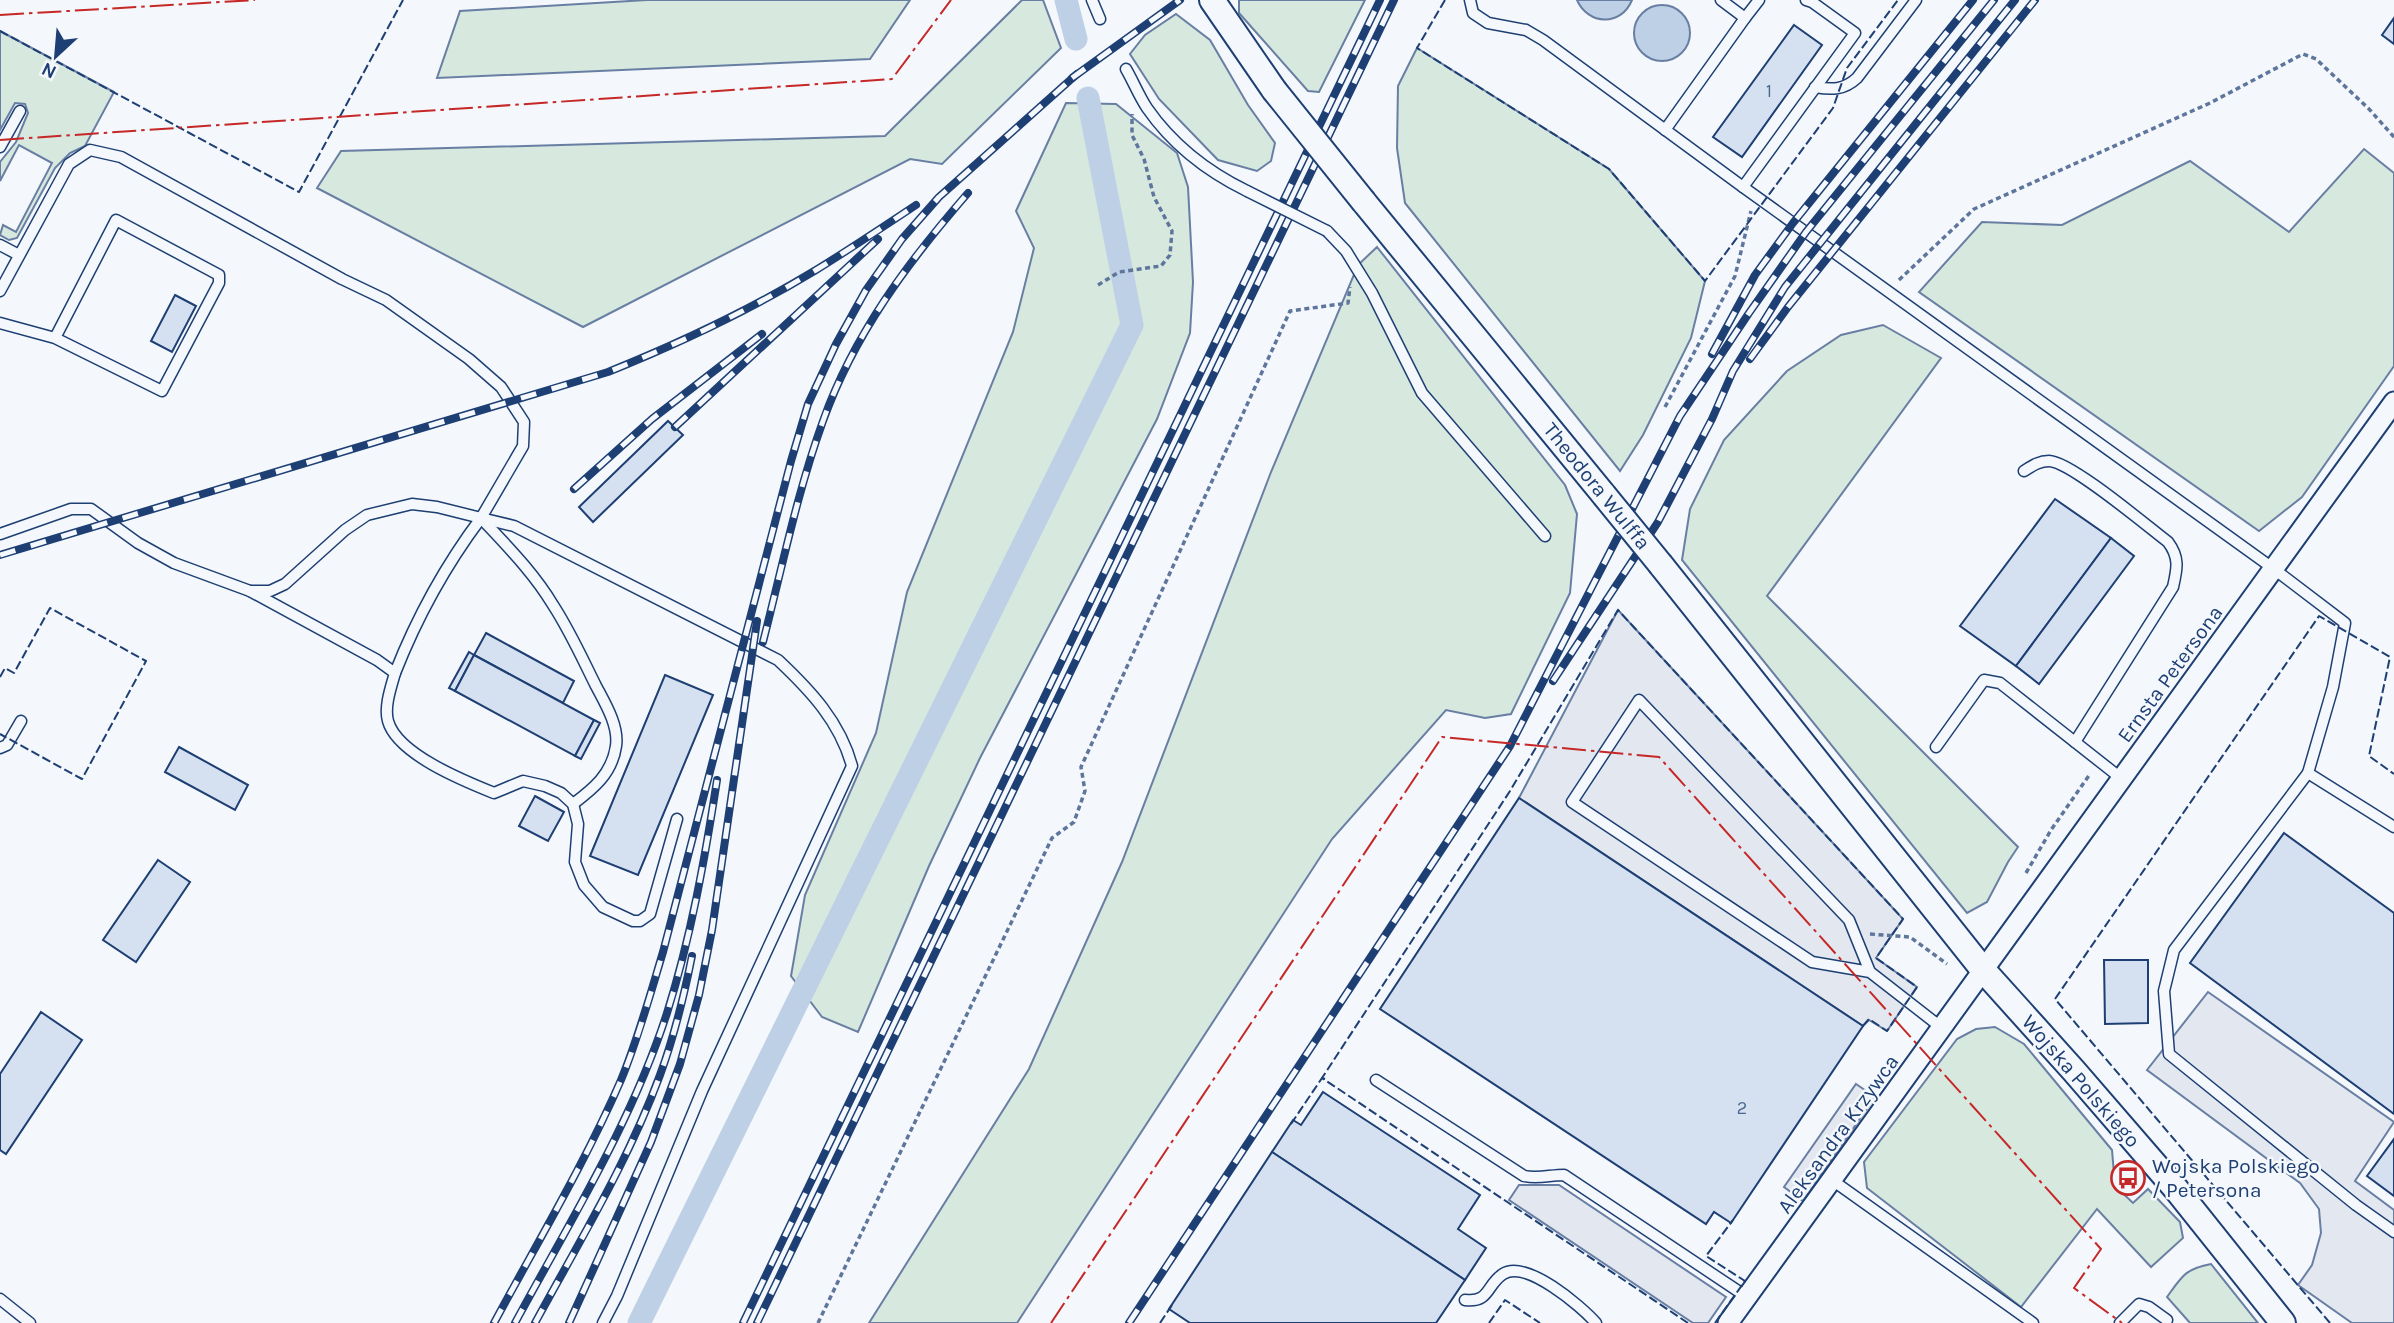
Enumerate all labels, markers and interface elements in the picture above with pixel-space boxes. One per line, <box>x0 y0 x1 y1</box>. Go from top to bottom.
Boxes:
north arrow <box>21 21 91 91</box>
text: N <box>38 58 60 83</box>
house number: 1 <box>1766 80 1772 102</box>
street label: Theodora Wulffa <box>1539 418 1655 554</box>
street label: Ernsta Petersona <box>2112 601 2228 747</box>
street label: Wojska Polskiego <box>2017 1010 2145 1152</box>
street label: Aleksandra Krzywca <box>1772 1050 1904 1218</box>
house number: 2 <box>1737 1097 1747 1119</box>
place label: Wojska Polskiego / Petersona <box>2152 1154 2320 1202</box>
bus stop icon: Wojska Polskiego / Petersona <box>2109 1159 2147 1197</box>

